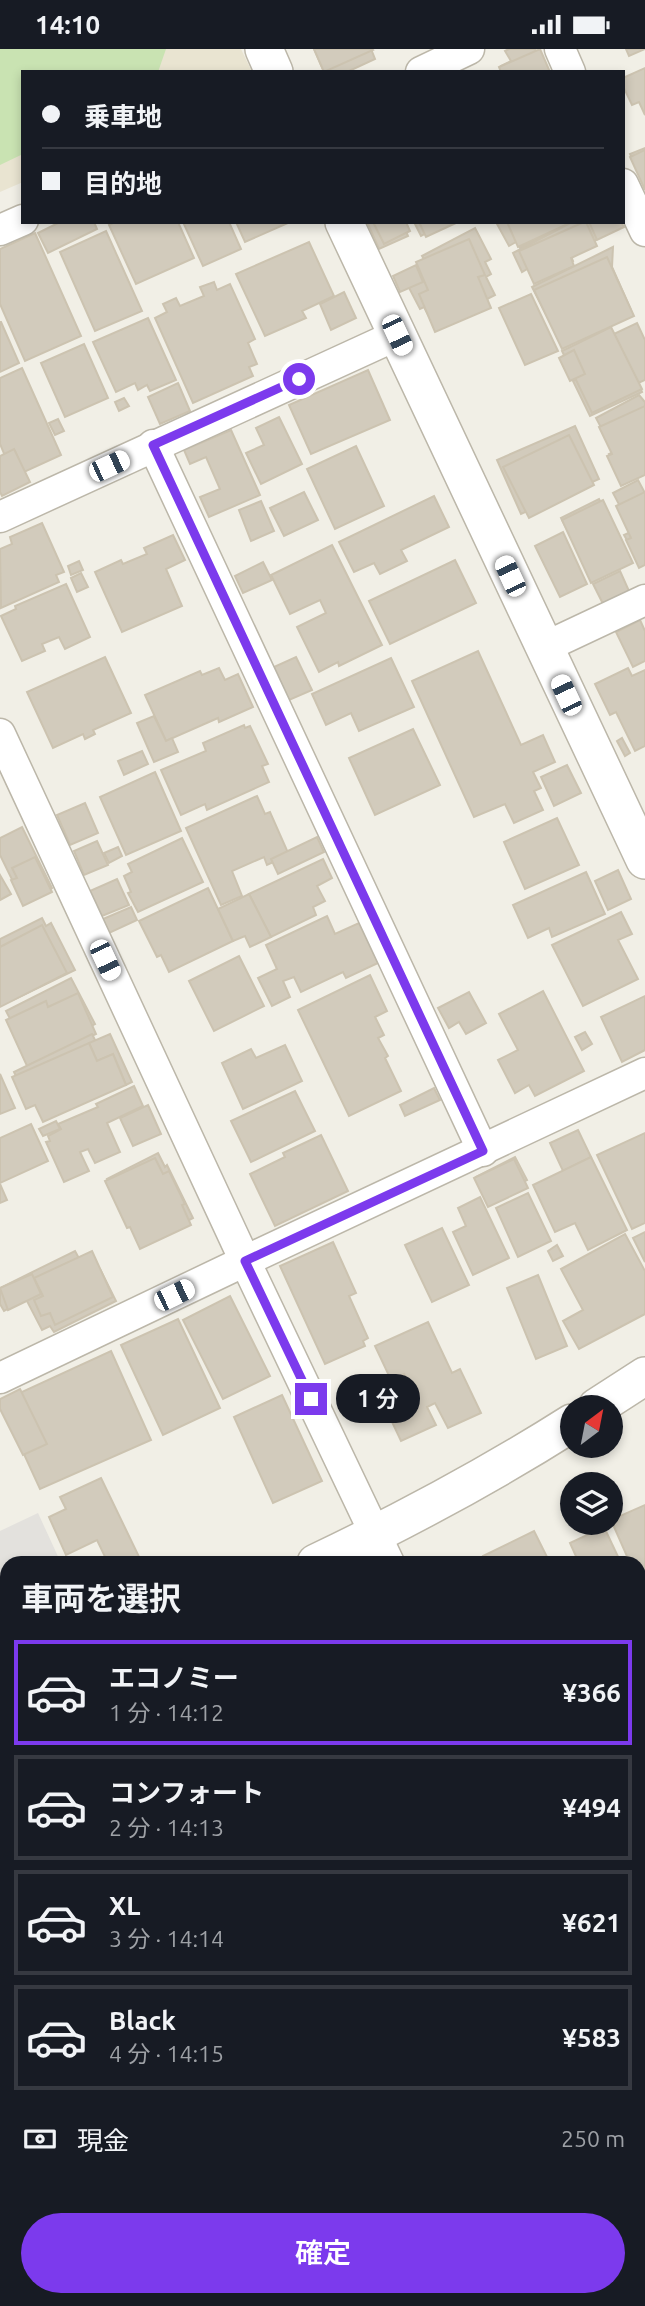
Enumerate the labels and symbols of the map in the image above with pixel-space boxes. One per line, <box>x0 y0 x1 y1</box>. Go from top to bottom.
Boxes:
car <box>379 312 416 358</box>
route start <box>283 363 315 395</box>
car <box>86 448 133 484</box>
car <box>492 553 529 599</box>
car <box>548 672 585 718</box>
car <box>87 937 124 983</box>
car <box>151 1276 198 1314</box>
callout: 1 分 <box>336 1375 420 1423</box>
route end <box>295 1383 327 1415</box>
north arrow <box>560 1395 623 1458</box>

